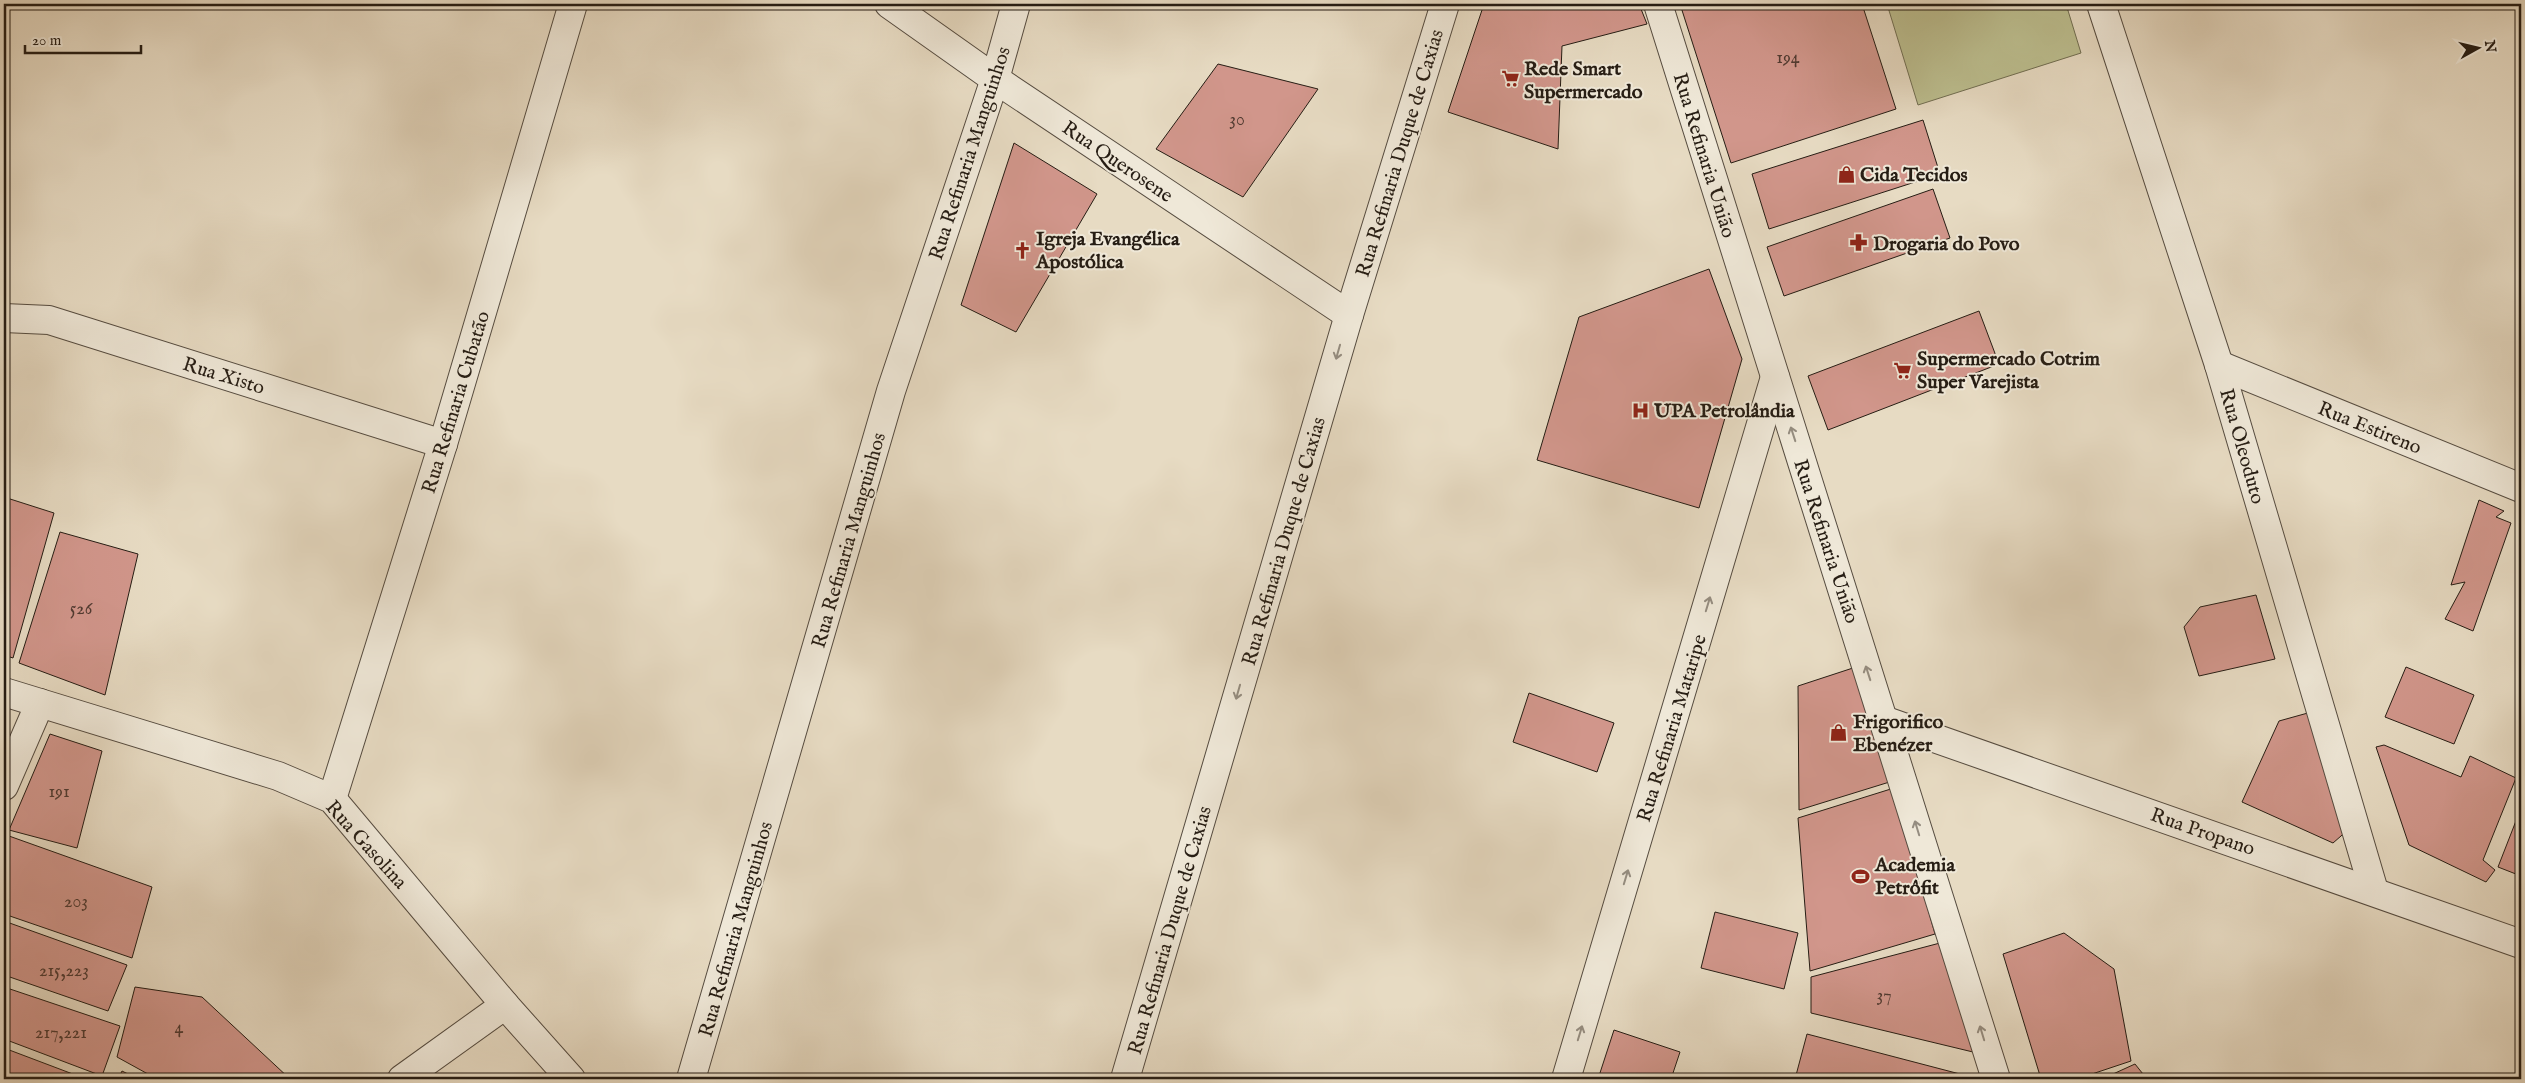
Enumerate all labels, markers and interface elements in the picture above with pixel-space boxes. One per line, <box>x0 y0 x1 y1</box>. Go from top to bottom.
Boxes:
scale bar <box>25 22 141 54</box>
north arrow <box>2452 22 2502 72</box>
street label: Rua Refinaria Duque de Caxias <box>1351 27 1450 280</box>
text: 20 m <box>32 31 62 50</box>
text: N <box>2480 38 2500 54</box>
street label: Rua Refinaria Manguinhos <box>924 43 1017 263</box>
house number: 194 <box>1776 47 1800 70</box>
place label: Rede Smart Supermercado <box>1524 57 1643 105</box>
supermarket icon: Rede Smart Supermercado <box>1500 69 1520 89</box>
street label: Rua Refinaria União <box>1667 70 1741 241</box>
house number: 30 <box>1229 109 1245 132</box>
street label: Rua Querosene <box>1057 116 1177 209</box>
place label: Cida Tecidos <box>1860 163 1968 188</box>
shop icon: Cida Tecidos <box>1836 164 1856 184</box>
place label: Igreja Evangélica Apostólica <box>1035 227 1180 275</box>
place label: Drogaria do Povo <box>1873 232 2020 257</box>
pharmacy icon: Drogaria do Povo <box>1849 233 1869 253</box>
church icon: Igreja Evangélica Apostólica <box>1012 240 1032 260</box>
street label: Rua Refinaria Cubatão <box>417 308 496 497</box>
one-way arrow <box>1333 343 1343 359</box>
place label: Supermercado Cotrim Super Varejista <box>1917 347 2101 395</box>
street label: Rua Xisto <box>179 352 268 401</box>
supermarket icon: Supermercado Cotrim Super Varejista <box>1893 360 1913 380</box>
street label: Rua Oleoduto <box>2213 386 2270 507</box>
street label: Rua Estireno <box>2314 396 2425 461</box>
place label: UPA Petrolândia <box>1653 399 1795 424</box>
hospital icon: UPA Petrolândia <box>1630 400 1650 420</box>
street label: Rua Refinaria Duque de Caxias <box>1237 414 1332 669</box>
one-way arrow <box>1788 427 1798 443</box>
street label: Rua Refinaria Manguinhos <box>807 430 892 651</box>
street label: Rua Refinaria União <box>1787 456 1864 627</box>
one-way arrow <box>1703 596 1713 612</box>
house number: 526 <box>70 598 93 621</box>
street label: Rua Refinaria Mataripe <box>1632 632 1713 825</box>
one-way arrow <box>1863 665 1873 681</box>
one-way arrow <box>1233 684 1243 700</box>
place label: Frigorifico Ebenézer <box>1853 710 1944 758</box>
shop icon: Frigorifico Ebenézer <box>1829 723 1849 743</box>
house number: 191 <box>48 781 70 804</box>
street label: Rua Gasolina <box>319 795 413 895</box>
street label: Rua Refinaria Duque de Caxias <box>1123 803 1218 1058</box>
street label: Rua Propano <box>2147 803 2258 862</box>
street label: Rua Refinaria Manguinhos <box>694 819 779 1040</box>
one-way arrow <box>1912 820 1922 836</box>
place label: Academia Petrôfit <box>1874 853 1955 901</box>
sports icon: Academia Petrôfit <box>1851 866 1871 886</box>
one-way arrow <box>1622 869 1632 885</box>
house number: 203 <box>64 891 88 914</box>
house number: 215,223 <box>39 960 89 983</box>
house number: 37 <box>1876 985 1892 1008</box>
house number: 4 <box>175 1017 184 1040</box>
house number: 217,221 <box>35 1022 87 1045</box>
one-way arrow <box>1575 1025 1585 1041</box>
one-way arrow <box>1976 1025 1986 1041</box>

